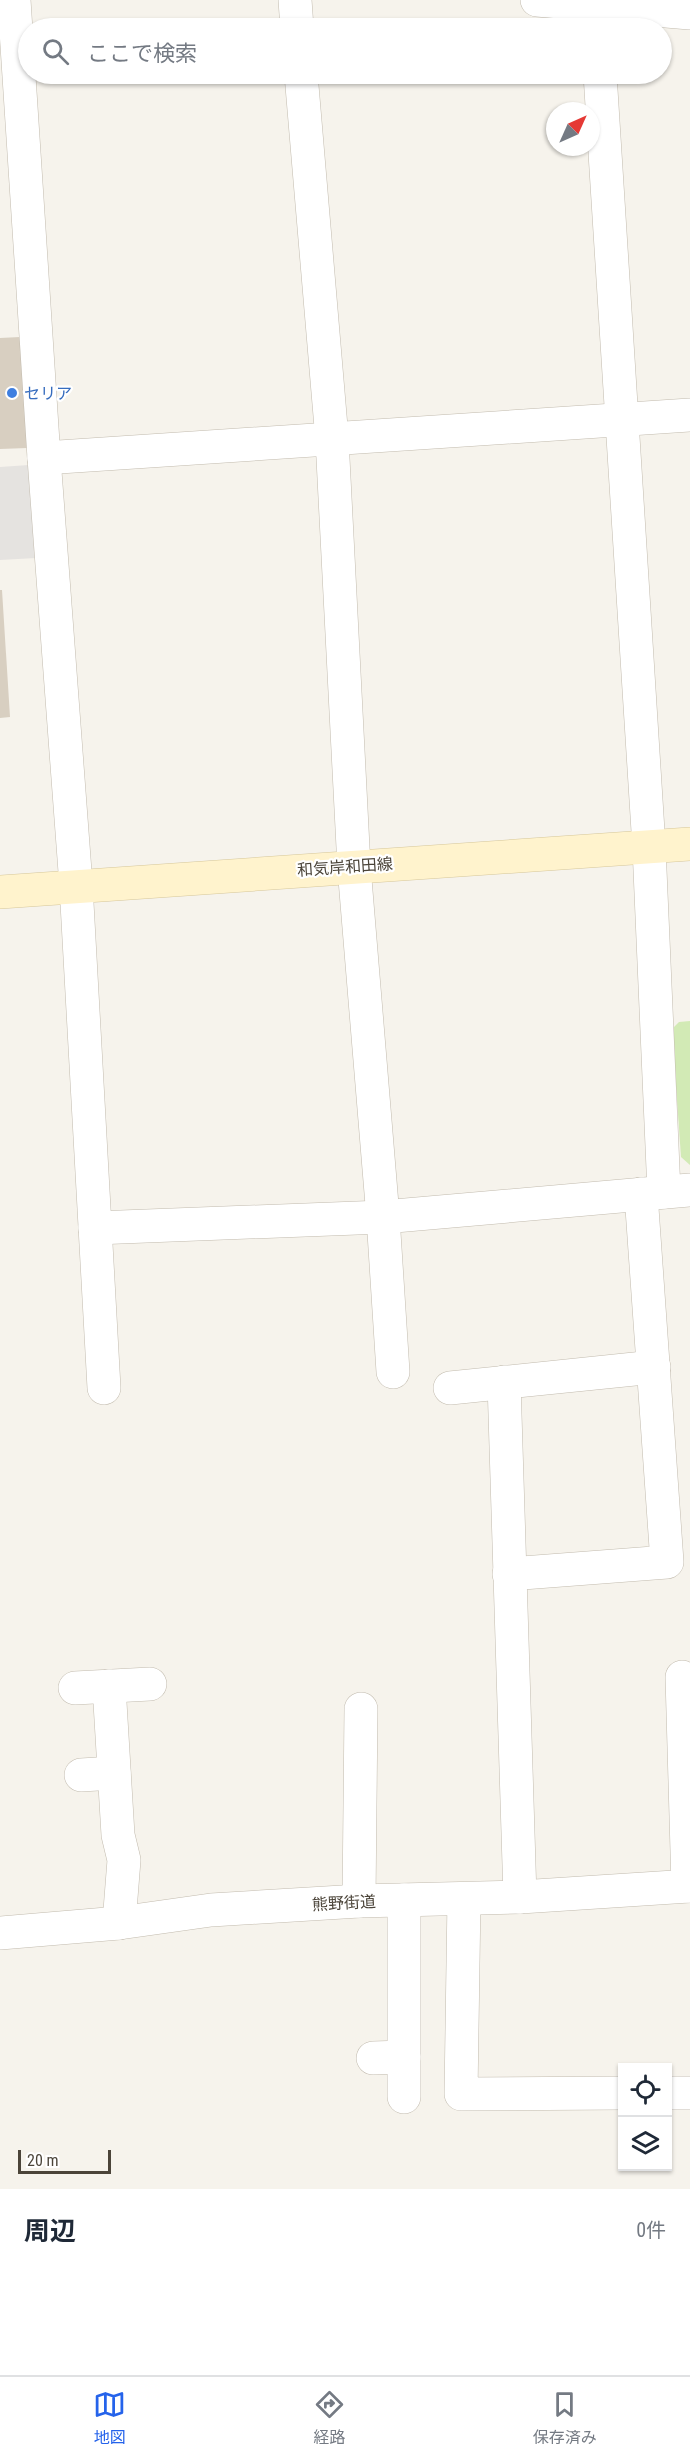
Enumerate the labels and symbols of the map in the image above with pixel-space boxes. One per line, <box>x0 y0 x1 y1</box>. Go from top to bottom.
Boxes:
north arrow <box>546 102 600 156</box>
place label: セリア <box>24 384 72 403</box>
marker: セリア <box>5 386 19 400</box>
street label: 和気岸和田線 <box>296 854 394 880</box>
street label: 熊野街道 <box>312 1892 376 1914</box>
scale bar <box>18 2147 111 2174</box>

